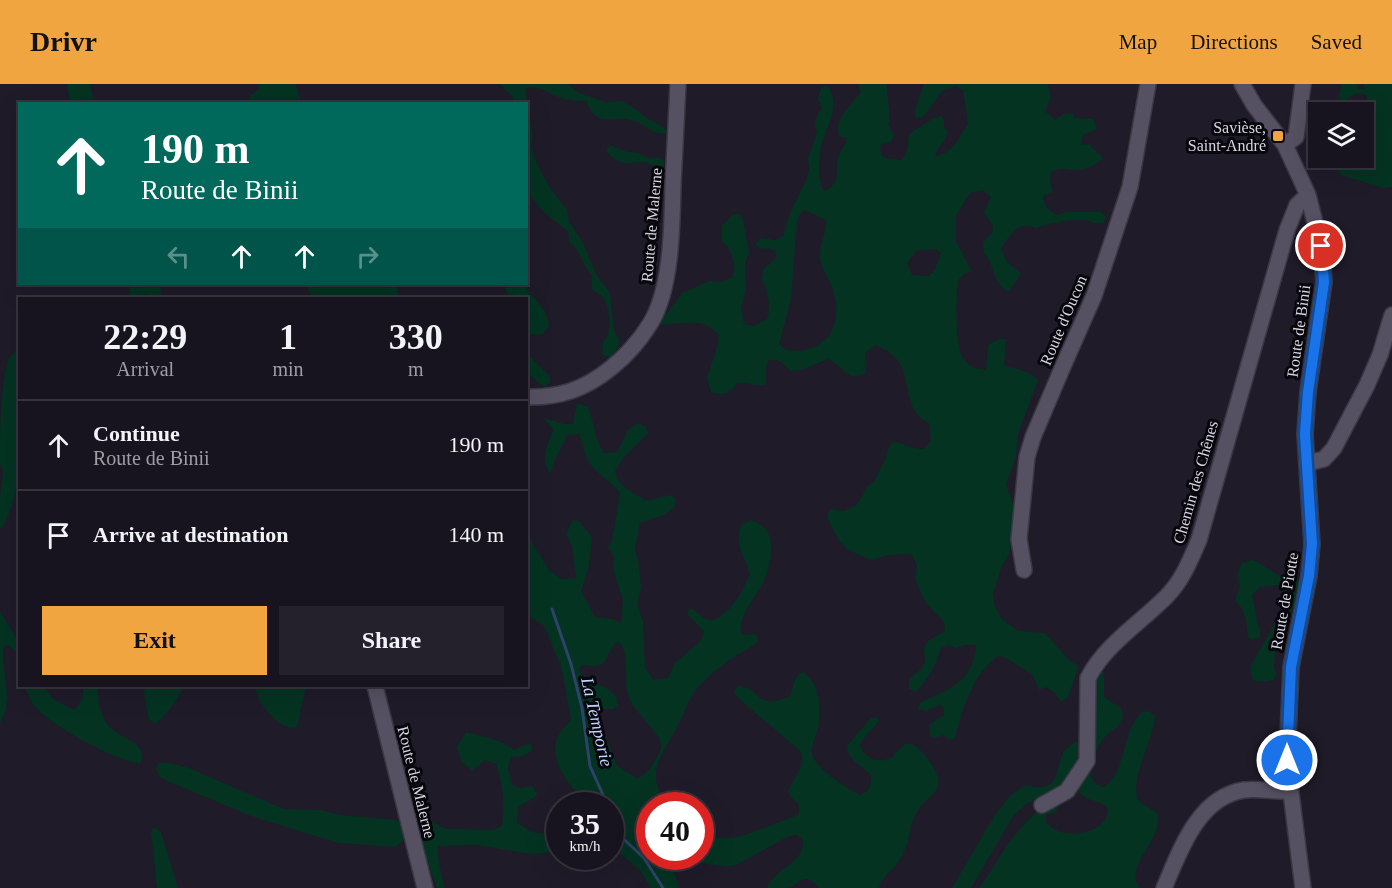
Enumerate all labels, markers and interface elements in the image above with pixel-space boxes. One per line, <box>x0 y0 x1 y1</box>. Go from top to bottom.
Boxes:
text: Drivr <box>30 26 97 57</box>
text: Map <box>1119 30 1157 54</box>
text: Directions <box>1190 30 1278 54</box>
text: Saved <box>1311 30 1362 54</box>
map controls <box>1308 102 1374 168</box>
button: layers <box>1308 102 1374 168</box>
place label: Savièse, Saint-André <box>1188 119 1266 154</box>
icon: ahead <box>42 126 120 204</box>
text: 190 m <box>141 126 250 172</box>
marker: Savièse, Saint-André <box>1271 129 1285 143</box>
street label: Route de Malerne <box>638 167 665 283</box>
text: Route de Binii <box>141 175 299 205</box>
pin <box>1295 220 1346 271</box>
icon: arrive <box>1304 229 1337 262</box>
icon: left <box>162 240 195 273</box>
icon: ahead <box>225 240 258 273</box>
icon: ahead <box>288 240 321 273</box>
icon: right <box>351 240 384 273</box>
street label: Route d'Oucon <box>1037 273 1090 368</box>
street label: Route de Binii <box>1284 283 1313 378</box>
text: 22:29 <box>103 317 187 357</box>
text: 1 <box>279 317 297 357</box>
text: 330 <box>389 317 443 357</box>
text: Arrival <box>116 358 174 380</box>
text: min <box>272 358 304 380</box>
text: m <box>408 358 424 380</box>
street label: Chemin des Chênes <box>1170 419 1221 546</box>
text: Continue <box>93 421 180 446</box>
icon: ahead <box>42 429 75 462</box>
text: 190 m <box>448 432 504 457</box>
text: Route de Binii <box>93 447 210 469</box>
icon: arrive <box>42 519 75 552</box>
text: Arrive at destination <box>93 522 289 547</box>
text: 140 m <box>448 522 504 547</box>
street label: Route de Piotte <box>1268 551 1301 651</box>
button: Exit <box>42 606 267 675</box>
button: Share <box>279 606 504 675</box>
water label: La Temporie <box>577 675 617 769</box>
street label: Route de Malerne <box>394 724 439 840</box>
position arrow <box>1255 728 1319 792</box>
speed limit sign: 40 <box>636 792 714 870</box>
text: 35 <box>570 807 600 840</box>
text: km/h <box>570 838 600 854</box>

